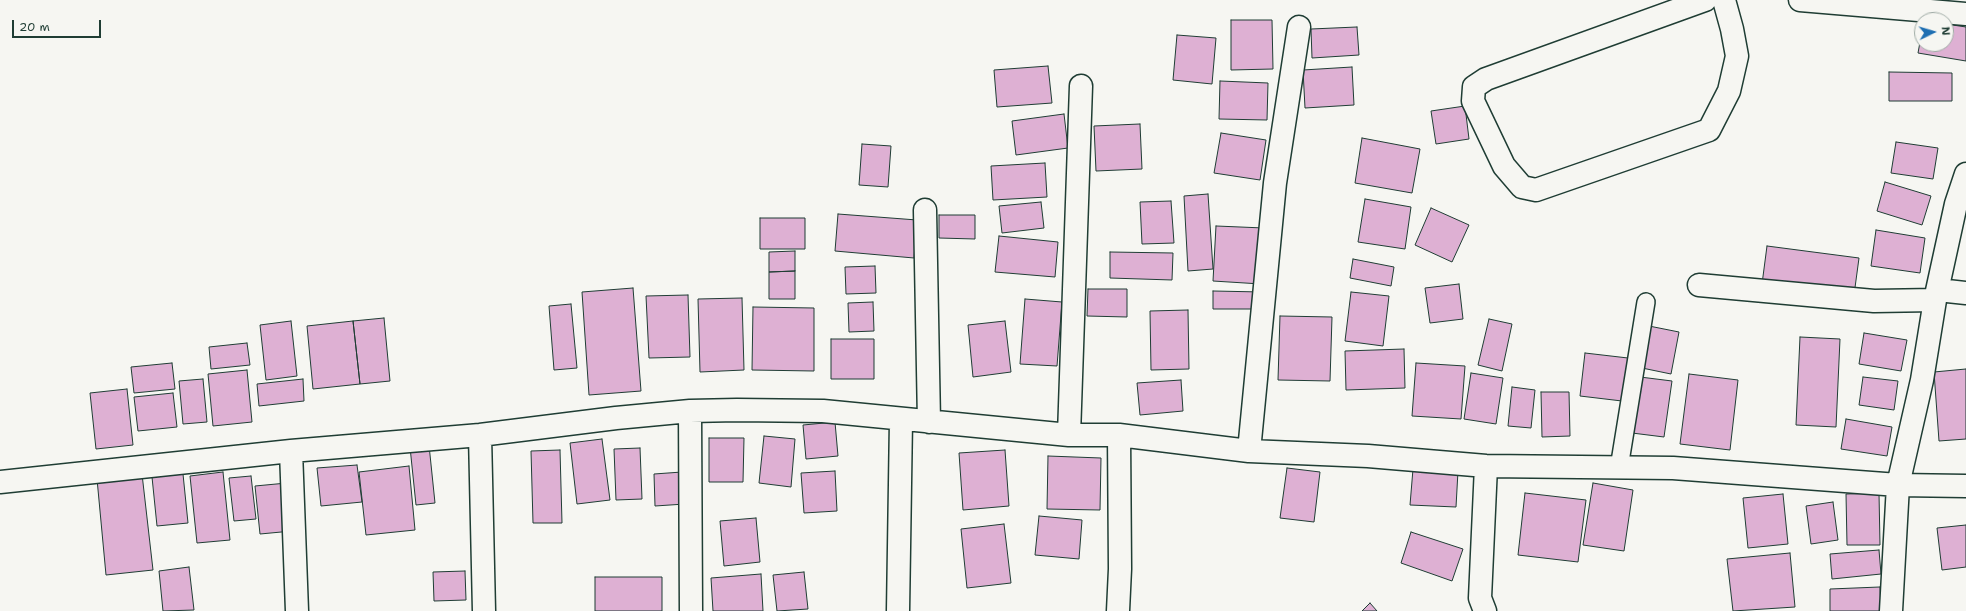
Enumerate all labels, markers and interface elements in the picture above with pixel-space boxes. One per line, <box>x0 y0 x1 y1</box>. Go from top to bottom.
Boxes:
scale bar <box>14 12 103 38</box>
north arrow <box>1914 12 1954 52</box>
text: 20 m <box>19 19 50 35</box>
text: N <box>1938 26 1953 36</box>

